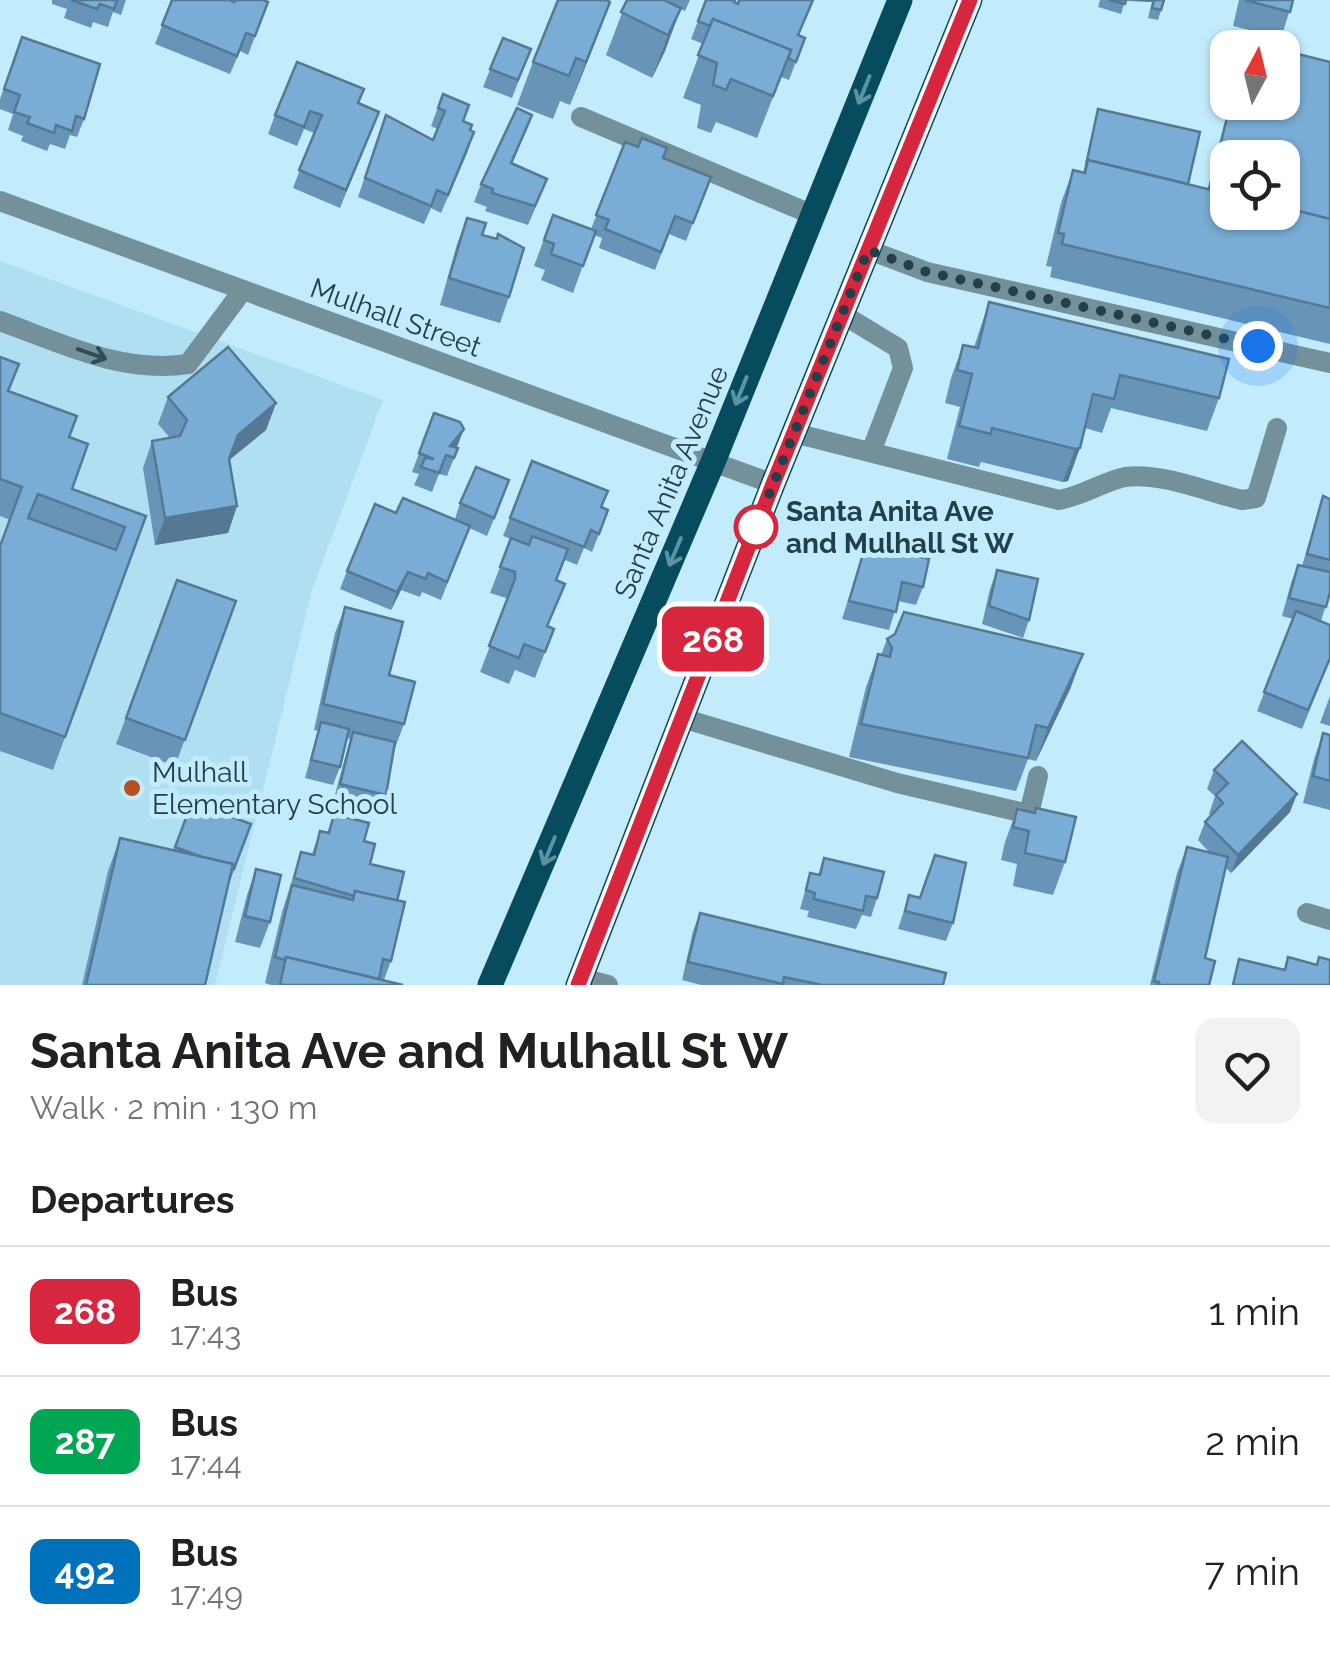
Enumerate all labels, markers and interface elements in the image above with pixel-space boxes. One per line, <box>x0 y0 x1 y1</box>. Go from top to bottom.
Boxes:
north arrow <box>1210 30 1300 120</box>
map controls <box>1210 30 1300 230</box>
one-way arrow <box>853 75 871 105</box>
button: locate <box>1210 140 1300 230</box>
street label: Mulhall Street <box>306 271 486 364</box>
your location <box>1233 321 1283 371</box>
one-way arrow <box>75 346 106 364</box>
street label: Santa Anita Avenue <box>607 361 735 604</box>
one-way arrow <box>731 376 749 406</box>
place label: Santa Anita Ave and Mulhall St W <box>786 495 1014 560</box>
marker: Santa Anita Ave and Mulhall St W <box>735 506 777 548</box>
one-way arrow <box>665 536 683 567</box>
line badge: 268 <box>656 606 770 672</box>
text: 268 <box>682 619 744 660</box>
place label: Mulhall Elementary School <box>152 756 397 821</box>
marker: Mulhall Elementary School <box>121 777 143 799</box>
one-way arrow <box>538 835 556 866</box>
button: heart <box>1195 1018 1300 1123</box>
text: Santa Anita Ave and Mulhall St W <box>30 1023 788 1079</box>
text: Walk · 2 min · 130 m <box>30 1089 317 1126</box>
text: Departures <box>30 1177 235 1222</box>
text: Bus <box>170 1270 238 1315</box>
text: 1 min <box>1209 1289 1300 1334</box>
text: 268 <box>54 1291 116 1332</box>
text: 17:43 <box>170 1315 241 1352</box>
text: Bus <box>170 1400 238 1445</box>
text: 2 min <box>1205 1419 1300 1464</box>
text: 287 <box>55 1421 115 1462</box>
text: 17:44 <box>170 1445 242 1482</box>
text: Bus <box>170 1530 238 1575</box>
text: 7 min <box>1205 1549 1300 1594</box>
text: 492 <box>55 1551 115 1592</box>
text: 17:49 <box>170 1575 243 1612</box>

